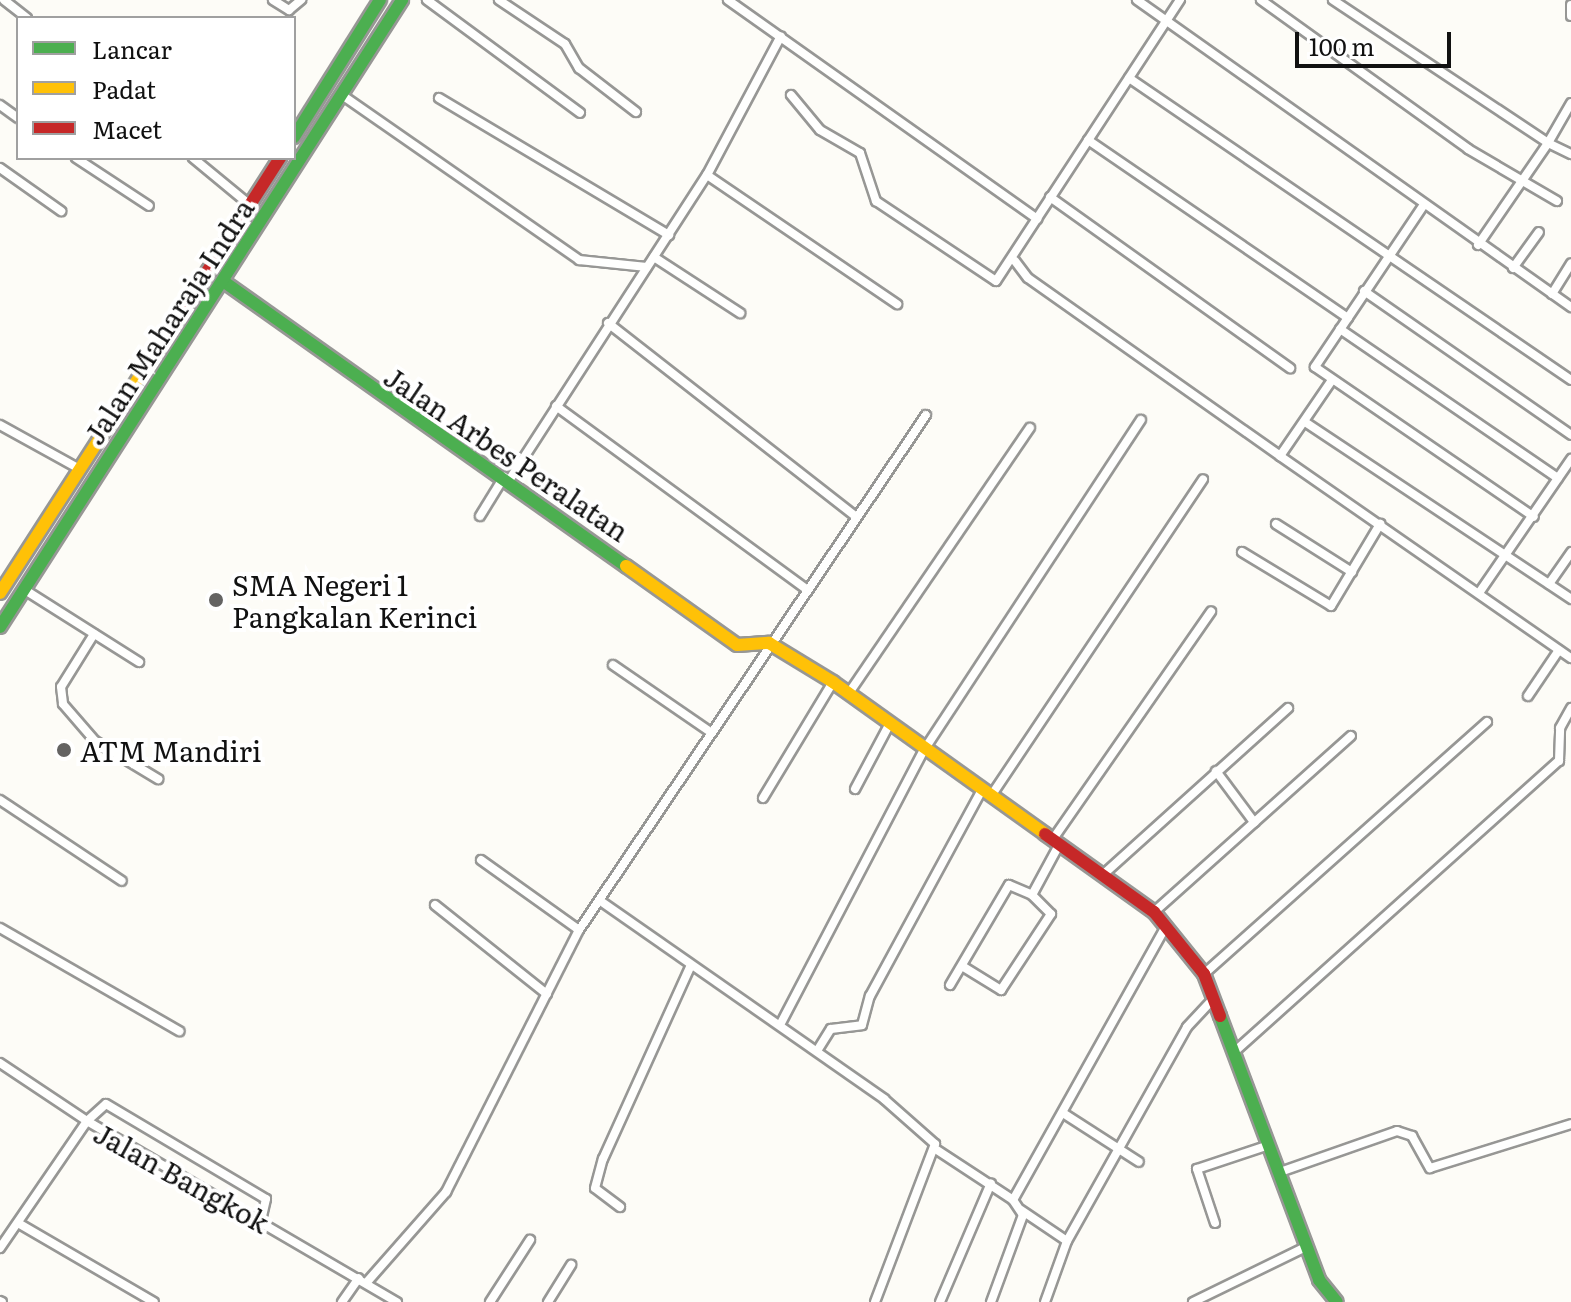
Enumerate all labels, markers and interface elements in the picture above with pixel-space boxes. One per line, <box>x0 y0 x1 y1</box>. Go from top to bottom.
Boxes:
legend <box>16 16 296 160</box>
scale bar <box>1299 16 1455 66</box>
text: 100 m <box>1309 28 1375 63</box>
text: Lancar <box>92 31 172 66</box>
text: Padat <box>92 71 156 106</box>
text: Macet <box>92 111 162 146</box>
street label: Jalan Maharaja Indra <box>76 192 260 450</box>
street label: Jalan Arbes Peralatan <box>378 359 636 547</box>
place label: SMA Negeri 1 Pangkalan Kerinci <box>232 567 477 633</box>
marker: SMA Negeri 1 Pangkalan Kerinci <box>207 591 225 609</box>
place label: ATM Mandiri <box>80 733 261 767</box>
marker: ATM Mandiri <box>55 741 73 759</box>
street label: Jalan Bangkok <box>89 1115 275 1239</box>

